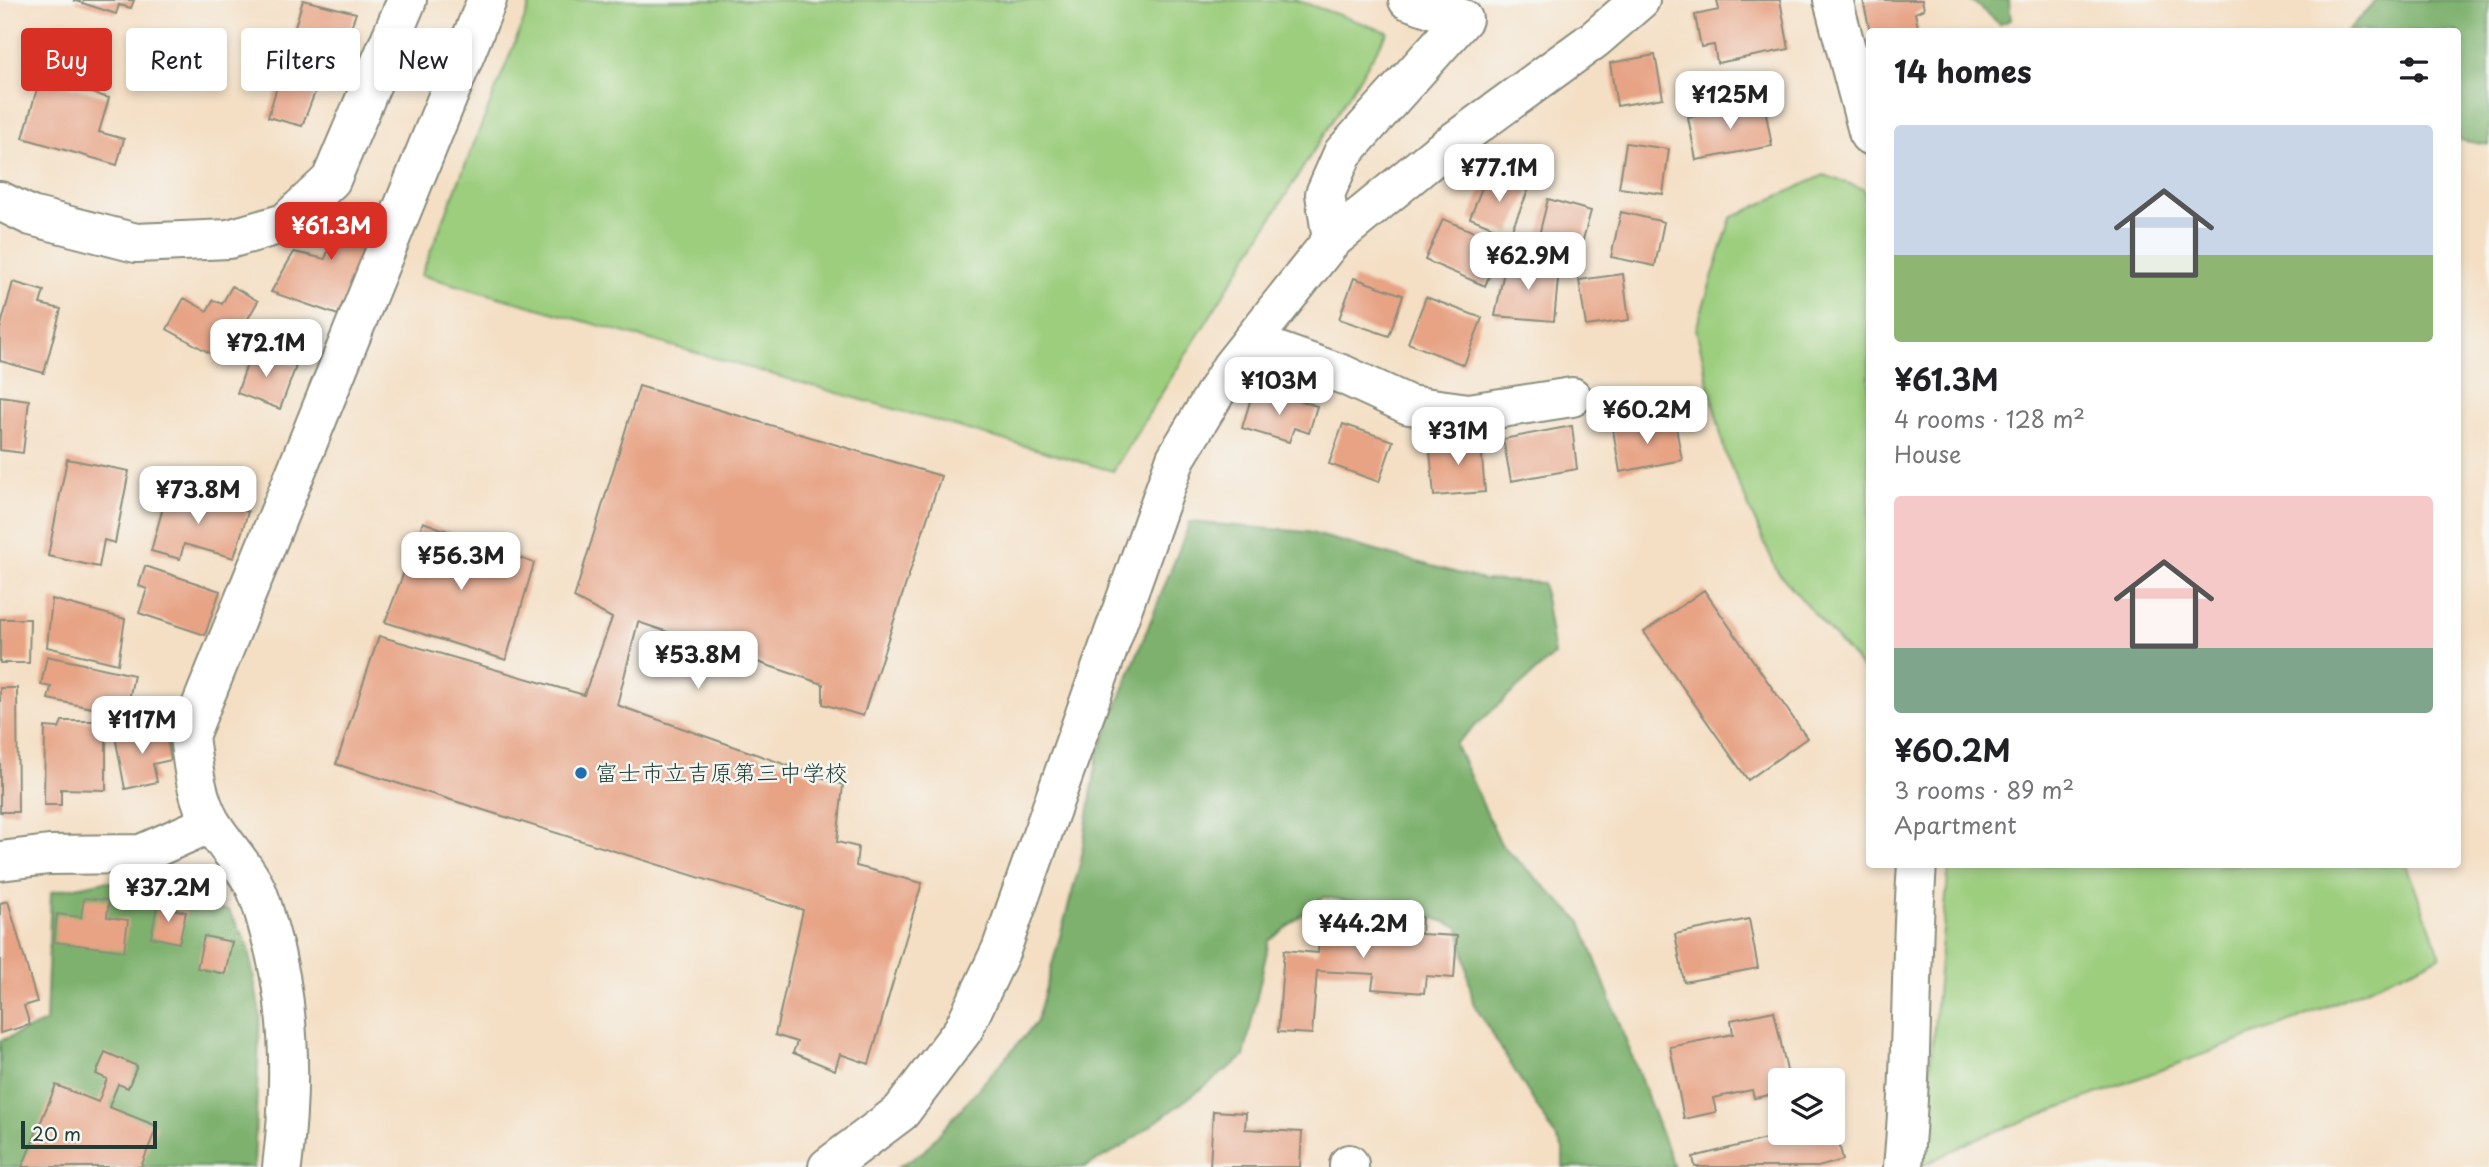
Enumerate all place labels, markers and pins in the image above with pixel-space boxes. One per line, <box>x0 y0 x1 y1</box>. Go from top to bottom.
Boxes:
pin: ¥125M <box>1681 72 1779 131</box>
pin: ¥77.1M <box>1442 144 1556 204</box>
pin: ¥61.3M <box>274 202 388 262</box>
pin: ¥62.9M <box>1471 232 1585 292</box>
pin: ¥72.1M <box>209 320 323 379</box>
pin: ¥103M <box>1230 358 1328 417</box>
pin: ¥60.2M <box>1590 386 1704 446</box>
pin: ¥31M <box>1417 407 1499 467</box>
pin: ¥73.8M <box>141 466 255 526</box>
pin: ¥56.3M <box>404 532 518 592</box>
pin: ¥53.8M <box>641 632 755 691</box>
pin: ¥117M <box>93 696 191 756</box>
place label: 富士市立吉原第三中学校 <box>595 754 848 789</box>
marker: 富士市立吉原第三中学校 <box>573 765 589 781</box>
pin: ¥37.2M <box>111 864 225 924</box>
pin: ¥44.2M <box>1306 900 1420 960</box>

